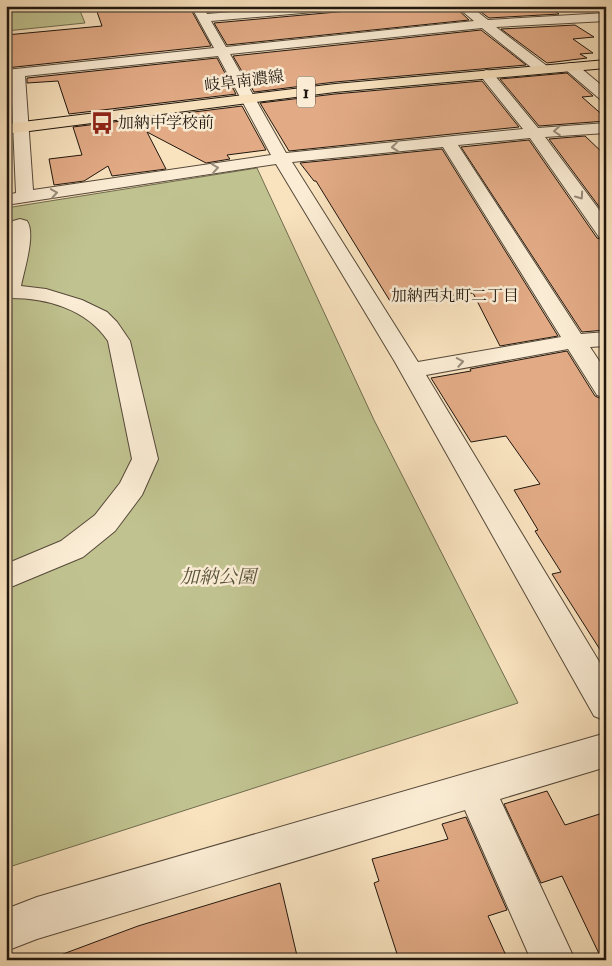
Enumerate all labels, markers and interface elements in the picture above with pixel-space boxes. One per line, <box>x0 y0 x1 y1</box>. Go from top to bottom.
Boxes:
street label: 岐阜南濃線 <box>203 66 285 96</box>
road number: 1 <box>297 76 315 108</box>
bus stop icon: 加納中学校前 <box>89 110 115 136</box>
place label: 加納中学校前 <box>118 113 214 133</box>
one-way arrow <box>553 126 561 137</box>
one-way arrow <box>391 141 399 152</box>
one-way arrow <box>211 164 219 174</box>
one-way arrow <box>50 188 59 198</box>
one-way arrow <box>574 190 582 199</box>
district label: 加納西丸町二丁目 <box>391 286 519 306</box>
one-way arrow <box>455 357 464 367</box>
park label: 加納公園 <box>180 565 259 589</box>

